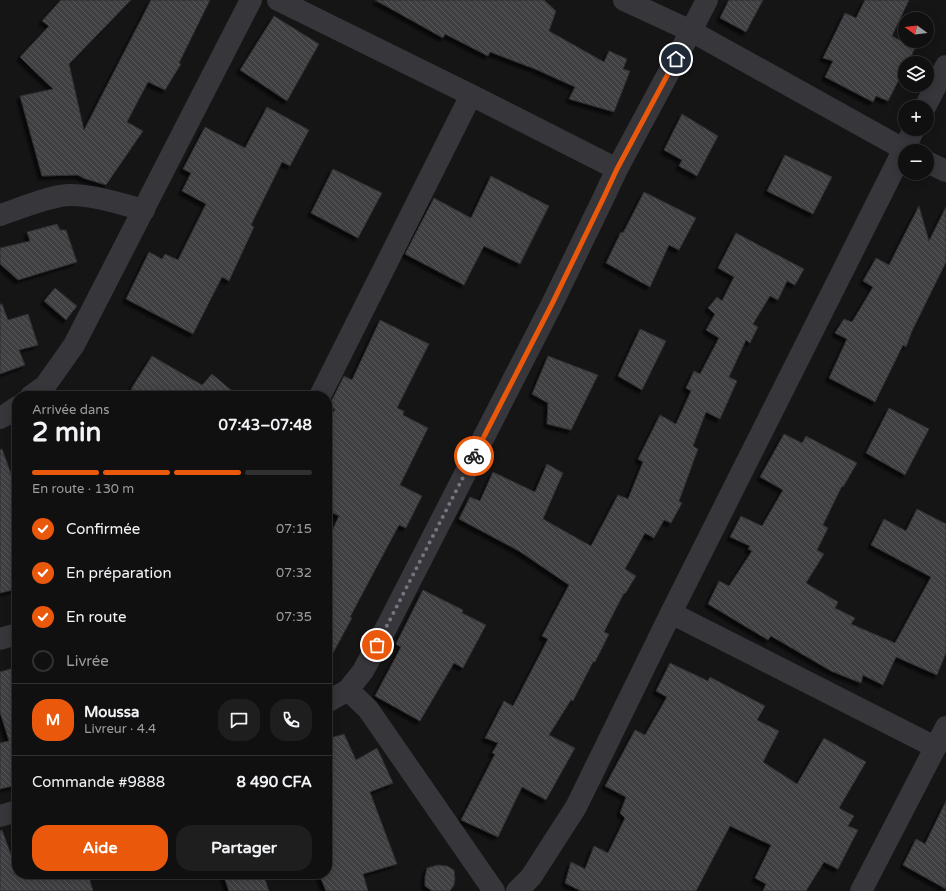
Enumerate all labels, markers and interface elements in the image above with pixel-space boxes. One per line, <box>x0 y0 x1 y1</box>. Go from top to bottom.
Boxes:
north arrow <box>898 12 934 48</box>
map controls <box>898 12 934 180</box>
pin <box>659 42 693 76</box>
icon: home <box>665 48 687 70</box>
button: layers <box>898 56 934 92</box>
button: + <box>898 100 934 136</box>
button: − <box>898 144 934 180</box>
text: Arrivée dans <box>32 402 109 418</box>
text: 07:43–07:48 <box>219 416 312 434</box>
text: 2 min <box>32 417 101 448</box>
courier <box>454 436 494 476</box>
icon: bike <box>463 445 485 467</box>
text: En route · 130 m <box>32 481 134 497</box>
icon: check <box>32 518 54 540</box>
text: Confirmée <box>66 520 140 538</box>
text: 07:15 <box>276 521 312 537</box>
icon: check <box>32 562 54 584</box>
text: En préparation <box>66 564 172 582</box>
text: 07:32 <box>276 565 312 581</box>
icon: check <box>32 606 54 628</box>
text: En route <box>66 608 126 626</box>
text: 07:35 <box>276 609 312 625</box>
pin <box>360 628 394 662</box>
icon: bag <box>366 634 388 656</box>
text: Livrée <box>66 652 109 670</box>
button: chat <box>218 699 260 741</box>
button: phone <box>270 699 312 741</box>
text: Moussa <box>84 703 139 721</box>
text: M <box>46 711 60 729</box>
text: Livreur · 4.4 <box>84 721 156 737</box>
text: Commande #9888 <box>32 773 165 791</box>
text: 8 490 CFA <box>237 773 312 791</box>
button: Aide <box>32 825 168 871</box>
button: Partager <box>176 825 312 871</box>

